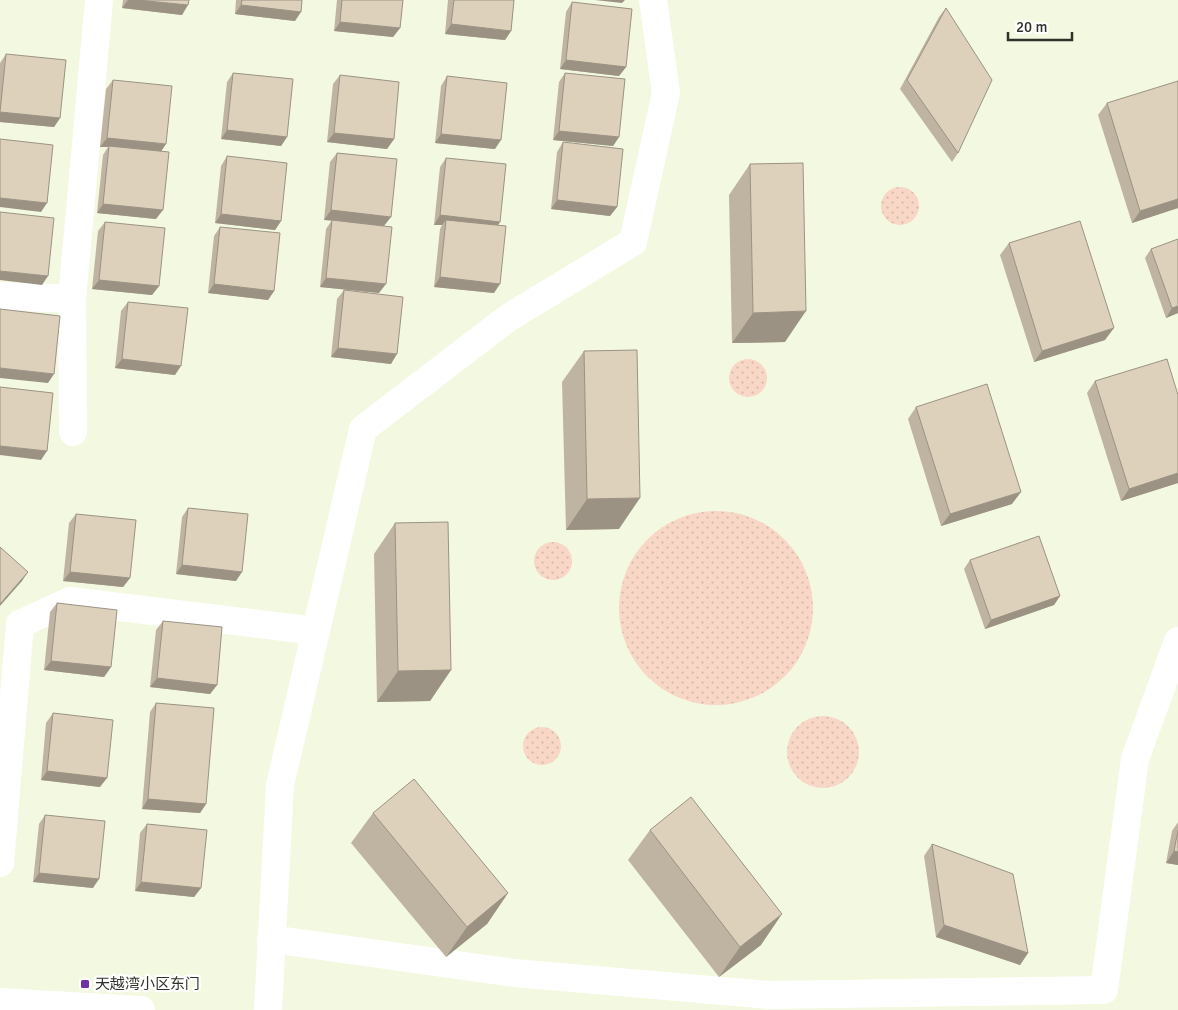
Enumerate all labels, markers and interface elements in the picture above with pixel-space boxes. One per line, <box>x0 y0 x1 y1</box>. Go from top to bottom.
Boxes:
scale bar <box>1008 10 1072 42</box>
text: 20 m <box>1016 18 1047 36</box>
place label: 天越湾小区东门 <box>95 975 200 993</box>
marker: 天越湾小区东门 <box>79 978 91 990</box>

